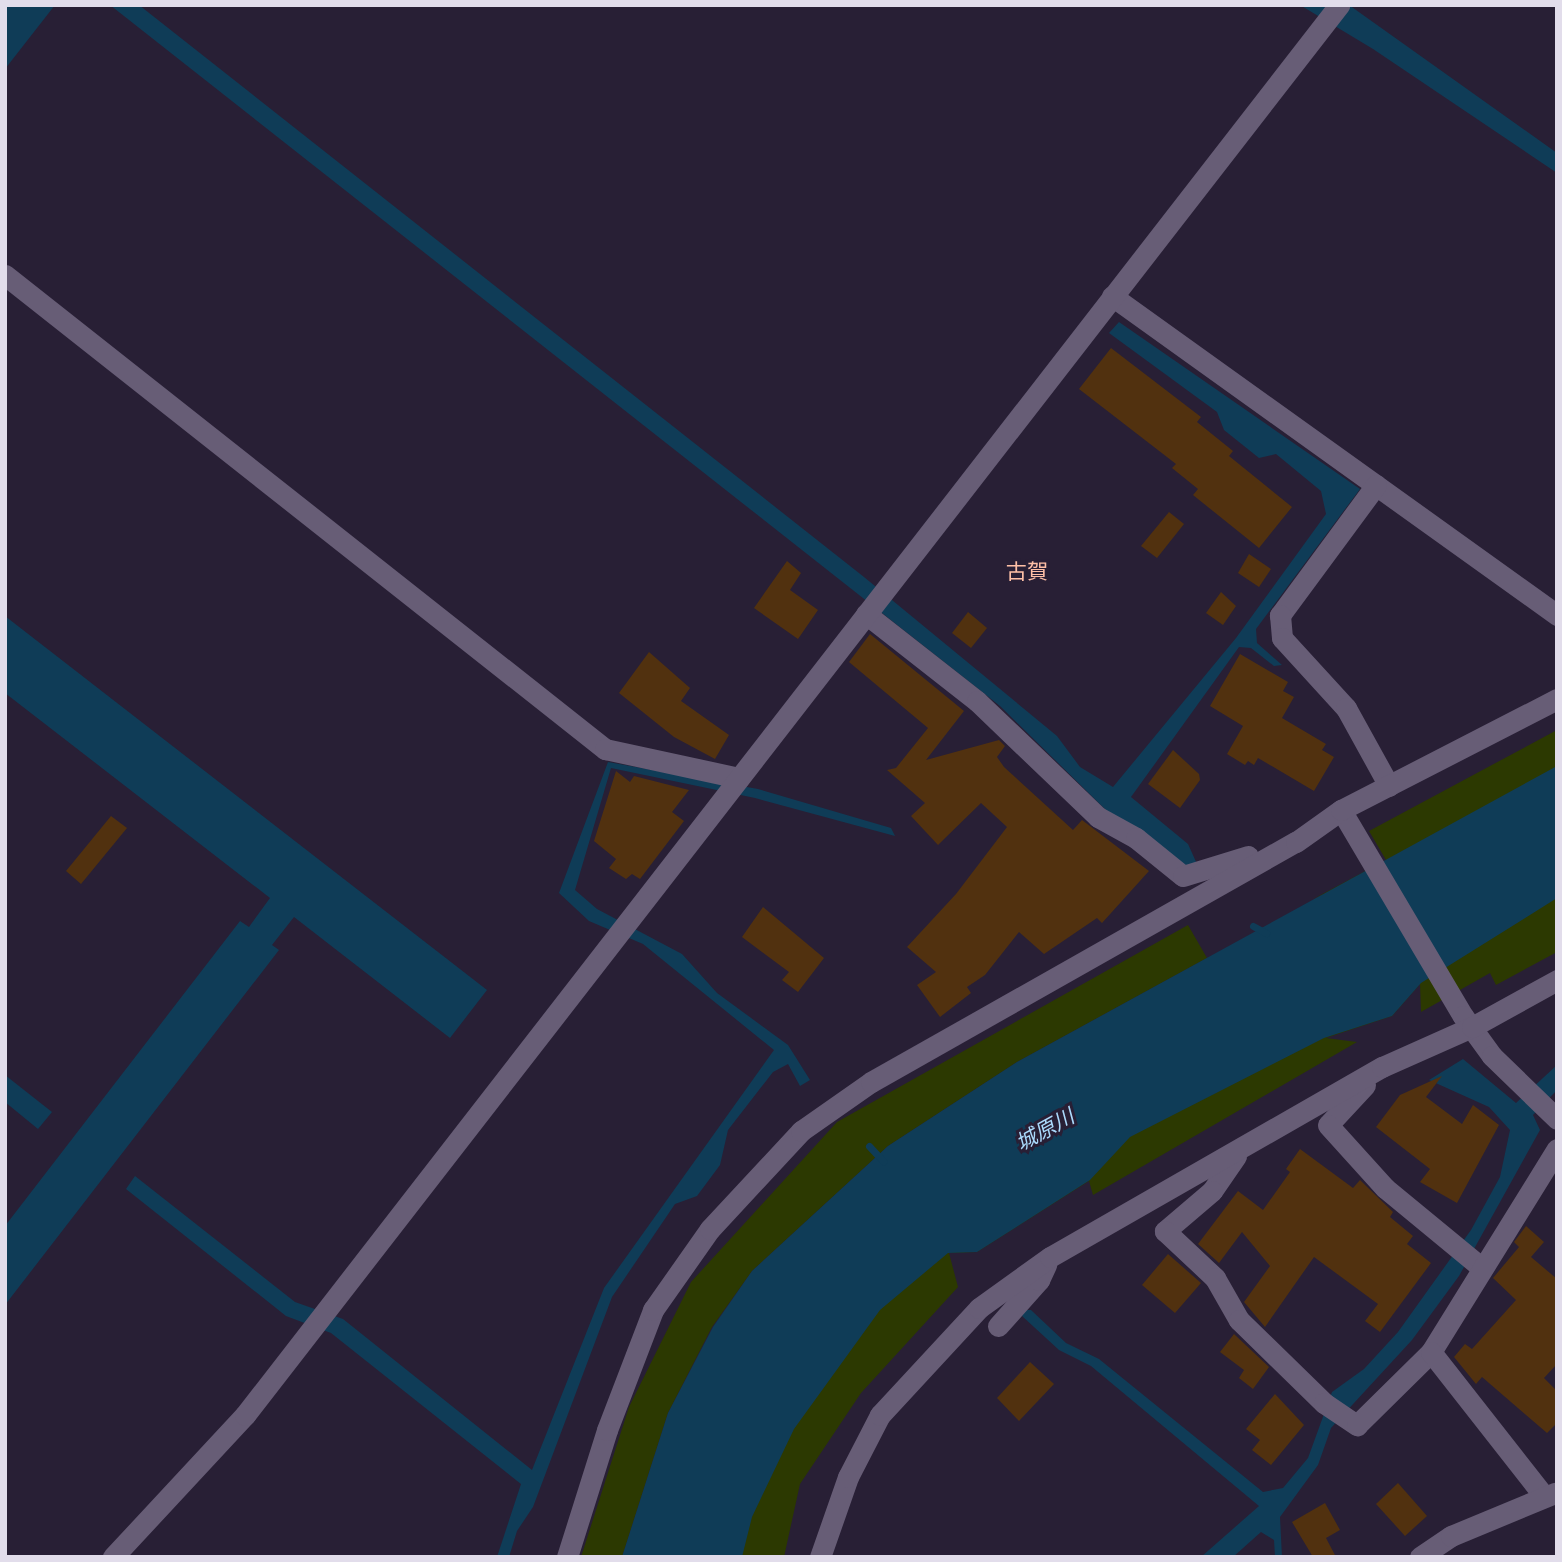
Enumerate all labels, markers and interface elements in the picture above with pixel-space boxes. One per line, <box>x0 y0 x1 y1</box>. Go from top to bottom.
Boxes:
district label: 古賀 <box>1006 559 1048 585</box>
water label: 城原川 <box>1011 1104 1079 1156</box>

